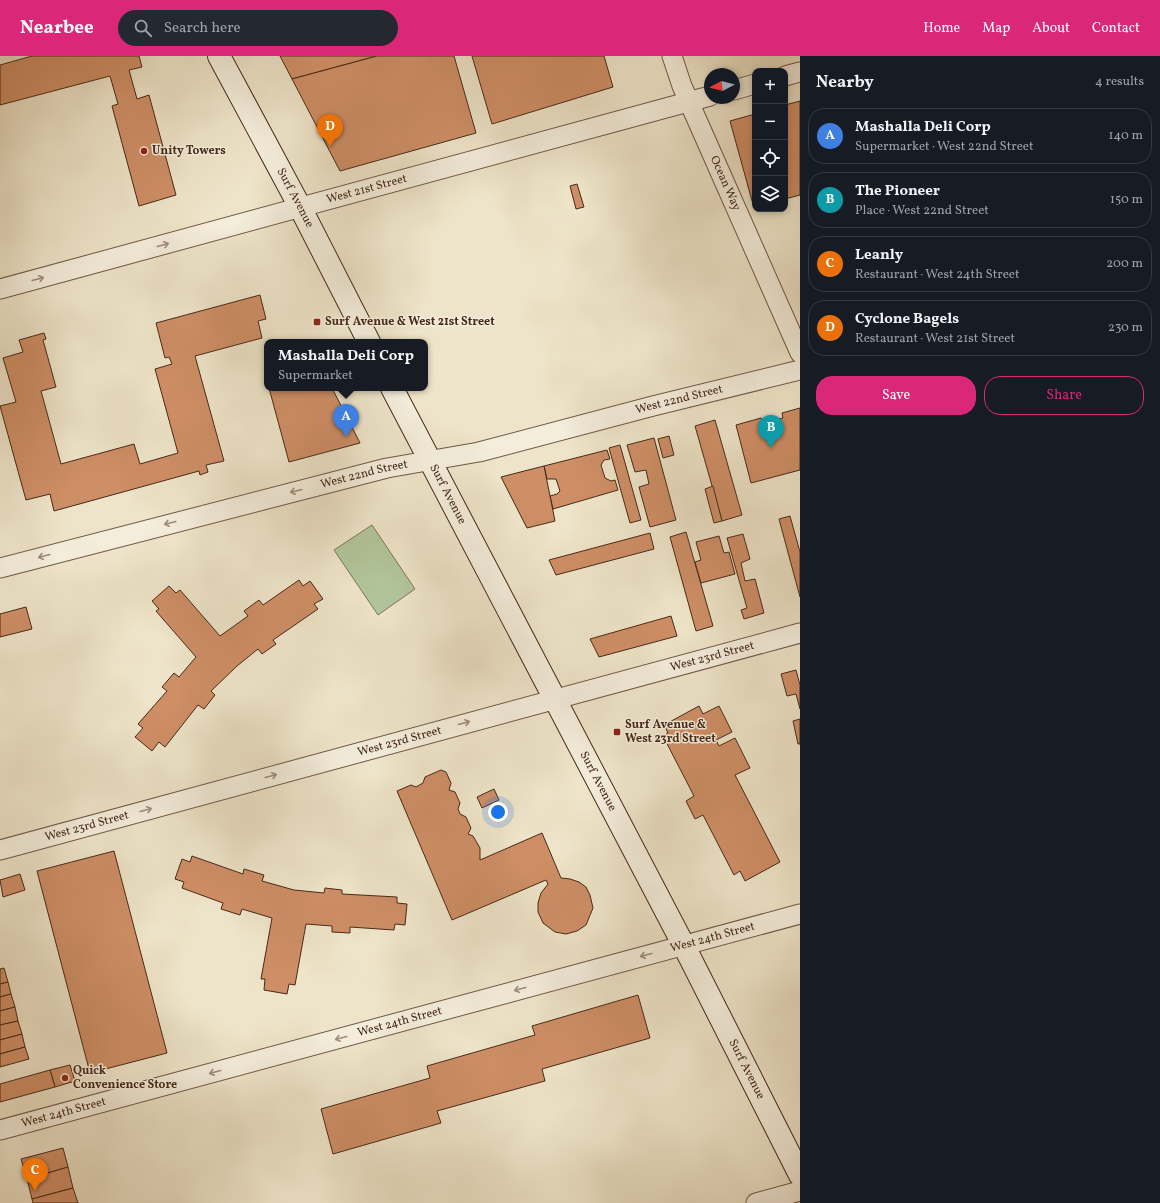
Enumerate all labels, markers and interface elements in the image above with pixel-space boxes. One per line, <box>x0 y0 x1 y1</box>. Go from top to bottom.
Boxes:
search box <box>118 10 398 46</box>
text: Nearbee <box>20 15 94 41</box>
icon: search <box>132 17 154 39</box>
text: Search here <box>164 18 241 39</box>
text: Home <box>923 19 960 38</box>
text: Map <box>982 19 1010 38</box>
text: About <box>1032 19 1070 38</box>
text: Contact <box>1092 19 1140 38</box>
north arrow <box>704 68 740 104</box>
map controls <box>752 68 788 212</box>
button: + <box>752 68 788 104</box>
text: Nearby <box>816 71 874 94</box>
text: 4 results <box>1095 73 1144 91</box>
button: − <box>752 104 788 140</box>
pin: D <box>317 114 343 147</box>
text: Mashalla Deli Corp <box>855 117 991 138</box>
text: A <box>825 127 835 145</box>
text: 140 m <box>1109 127 1143 145</box>
text: Supermarket · West 22nd Street <box>855 138 1034 156</box>
button: locate <box>752 140 788 176</box>
place label: Unity Towers <box>152 143 226 159</box>
marker: Unity Towers <box>139 146 149 156</box>
street label: Ocean Way <box>706 153 744 214</box>
street label: Surf Avenue <box>273 165 317 231</box>
street label: West 21st Street <box>325 171 409 208</box>
button: layers <box>752 176 788 212</box>
text: The Pioneer <box>855 181 940 202</box>
text: B <box>826 191 834 209</box>
text: 150 m <box>1110 191 1143 209</box>
text: Place · West 22nd Street <box>855 202 989 220</box>
one-way arrow <box>156 241 169 248</box>
text: Leanly <box>855 245 903 266</box>
text: C <box>826 255 834 273</box>
text: 200 m <box>1106 255 1143 273</box>
text: Restaurant · West 24th Street <box>855 266 1020 284</box>
one-way arrow <box>31 275 44 282</box>
text: Cyclone Bagels <box>855 309 959 330</box>
place label: Surf Avenue & West 21st Street <box>325 314 495 330</box>
marker: Surf Avenue & West 21st Street <box>312 317 322 327</box>
text: D <box>825 319 835 337</box>
text: 230 m <box>1108 319 1143 337</box>
text: Restaurant · West 21st Street <box>855 330 1015 348</box>
popup <box>264 339 428 391</box>
text: Mashalla Deli Corp <box>278 346 414 367</box>
text: Supermarket <box>278 367 353 385</box>
button: Save <box>816 376 976 415</box>
button: Share <box>984 376 1144 415</box>
street label: West 22nd Street <box>634 381 724 418</box>
pin: A <box>333 404 359 437</box>
pin: B <box>758 415 784 448</box>
street label: West 22nd Street <box>319 457 409 493</box>
street label: Surf Avenue <box>425 462 470 527</box>
one-way arrow <box>290 488 303 495</box>
one-way arrow <box>164 520 177 527</box>
one-way arrow <box>38 553 51 560</box>
street label: West 23rd Street <box>668 638 756 676</box>
place label: Surf Avenue & West 23rd Street <box>625 717 716 747</box>
one-way arrow <box>457 719 470 726</box>
street label: West 23rd Street <box>356 723 443 761</box>
marker: Surf Avenue & West 23rd Street <box>612 727 622 737</box>
street label: Surf Avenue <box>576 749 620 814</box>
one-way arrow <box>264 772 277 779</box>
your location <box>488 802 508 822</box>
one-way arrow <box>139 806 152 813</box>
street label: West 23rd Street <box>43 807 131 845</box>
street label: West 24th Street <box>668 919 757 957</box>
one-way arrow <box>639 951 652 959</box>
one-way arrow <box>514 986 527 993</box>
street label: West 24th Street <box>356 1003 444 1041</box>
one-way arrow <box>334 1034 347 1042</box>
street label: Surf Avenue <box>725 1036 769 1102</box>
place label: Quick Convenience Store <box>73 1063 177 1093</box>
one-way arrow <box>209 1068 222 1076</box>
marker: Quick Convenience Store <box>60 1073 70 1083</box>
street label: West 24th Street <box>20 1094 108 1132</box>
pin: C <box>22 1158 48 1191</box>

